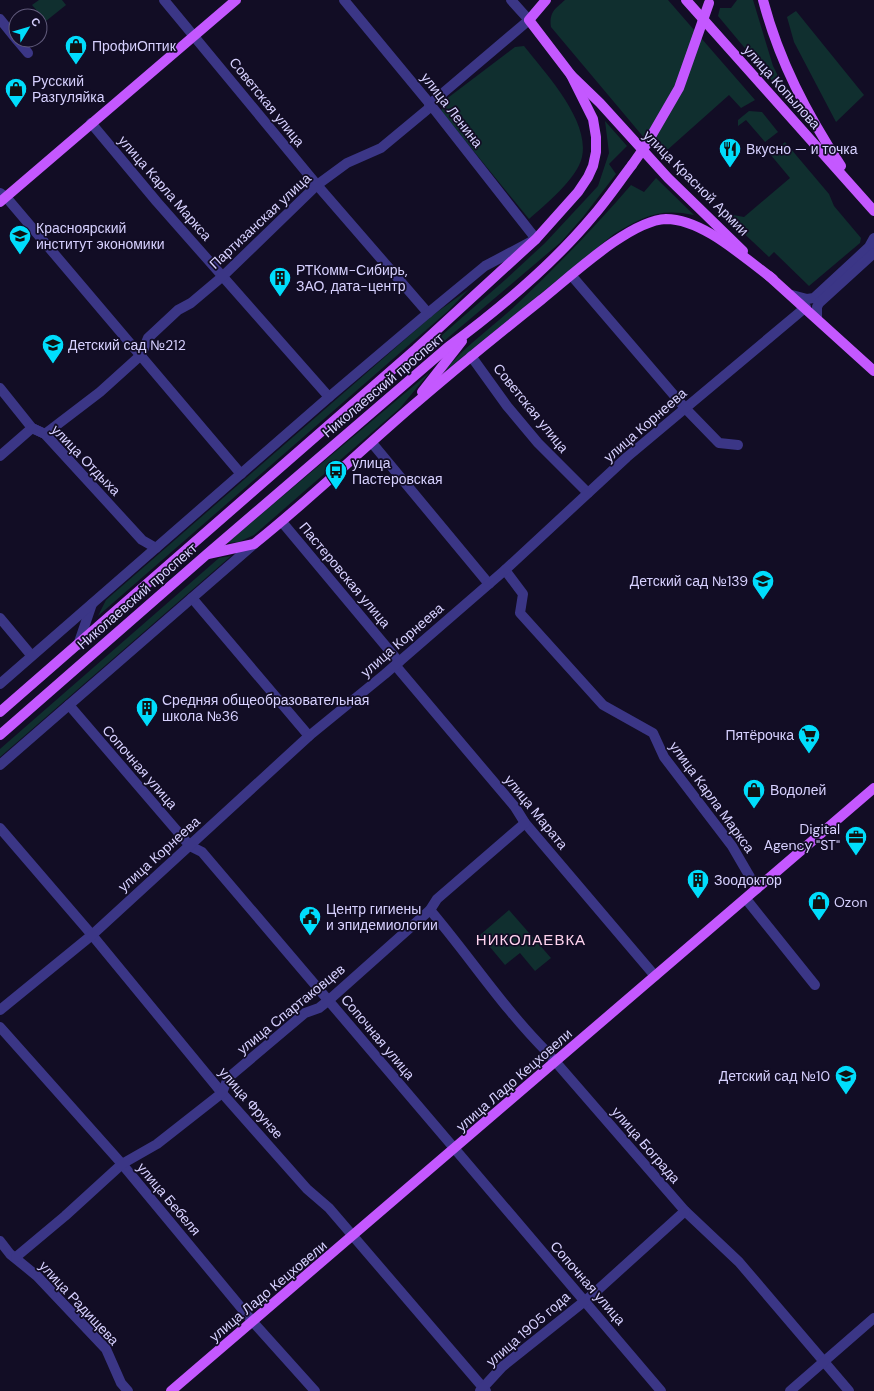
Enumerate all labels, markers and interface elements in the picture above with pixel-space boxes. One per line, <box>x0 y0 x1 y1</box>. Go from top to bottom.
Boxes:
north arrow <box>8 8 48 48</box>
text: С <box>28 14 44 29</box>
shop icon: ПрофиОптик <box>63 33 89 66</box>
place label: ПрофиОптик <box>92 37 177 55</box>
street label: улица Копылова <box>740 41 825 133</box>
street label: Советская улица <box>225 54 309 150</box>
street label: улица Ленина <box>417 69 487 151</box>
place label: Русский Разгуляйка <box>32 72 105 106</box>
shop icon: Русский Разгуляйка <box>3 76 29 109</box>
street label: улица Красной Армии <box>639 126 753 240</box>
street label: улица Карла Маркса <box>114 132 216 244</box>
restaurant icon: Вкусно — и точка <box>717 136 743 169</box>
place label: Вкусно — и точка <box>746 140 858 158</box>
street label: Партизанская улица <box>205 169 315 273</box>
place label: Красноярский институт экономики <box>36 219 165 253</box>
school or university icon: Красноярский институт экономики <box>7 223 33 256</box>
place label: РТКомм-Сибирь, ЗАО, дата-центр <box>296 261 408 295</box>
building icon: РТКомм-Сибирь, ЗАО, дата-центр <box>267 265 293 298</box>
street label: Николаевский проспект <box>318 328 448 441</box>
school or university icon: Детский сад №212 <box>40 332 66 365</box>
place label: Детский сад №212 <box>68 336 186 354</box>
street label: Советская улица <box>489 360 573 456</box>
street label: улица Корнеева <box>600 384 690 466</box>
street label: улица Отдыха <box>48 421 125 499</box>
place label: улица Пастеровская <box>352 454 443 488</box>
bus stop icon: улица Пастеровская <box>323 458 349 491</box>
street label: Пастеровская улица <box>295 518 395 632</box>
street label: Николаевский проспект <box>73 538 201 653</box>
school or university icon: Детский сад №139 <box>750 568 776 601</box>
place label: Детский сад №139 <box>630 572 748 590</box>
street label: улица Корнеева <box>357 599 447 681</box>
place label: Средняя общеобразовательная школа №36 <box>162 691 369 725</box>
building icon: Средняя общеобразовательная школа №36 <box>134 695 160 728</box>
street label: Сопочная улица <box>99 721 182 813</box>
supermarket icon: Пятёрочка <box>796 722 822 755</box>
place label: Пятёрочка <box>725 726 794 744</box>
street label: улица Карла Маркса <box>665 738 759 857</box>
street label: улица Марата <box>500 771 572 853</box>
shop icon: Водолей <box>741 777 767 810</box>
place label: Водолей <box>770 781 826 799</box>
street label: улица Корнеева <box>114 812 204 896</box>
place label: Digital Agency "ST" <box>764 820 840 854</box>
office icon: Digital Agency "ST" <box>843 824 869 857</box>
building icon: Зоодоктор <box>685 867 711 900</box>
place label: Зоодоктор <box>714 871 782 889</box>
shop icon: Ozon <box>806 889 832 922</box>
place label: Ozon <box>834 893 868 911</box>
place label: Центр гигиены и эпидемиологии <box>326 900 438 934</box>
public building icon: Центр гигиены и эпидемиологии <box>297 904 323 937</box>
district label: НИКОЛАЕВКА <box>476 930 586 950</box>
street label: улица Спартаковцев <box>233 960 349 1058</box>
street label: Сопочная улица <box>337 991 419 1083</box>
street label: улица Ладо Кецховели <box>452 1025 576 1135</box>
street label: улица Фрунзе <box>215 1063 287 1143</box>
school or university icon: Детский сад №10 <box>833 1063 859 1096</box>
place label: Детский сад №10 <box>719 1067 830 1085</box>
street label: улица Бограда <box>608 1103 684 1187</box>
street label: улица Бебеля <box>133 1159 205 1239</box>
street label: улица Ладо Кецховели <box>206 1237 330 1345</box>
street label: Сопочная улица <box>547 1237 630 1329</box>
street label: улица Радищева <box>35 1257 123 1349</box>
street label: улица 1905 года <box>482 1287 574 1370</box>

